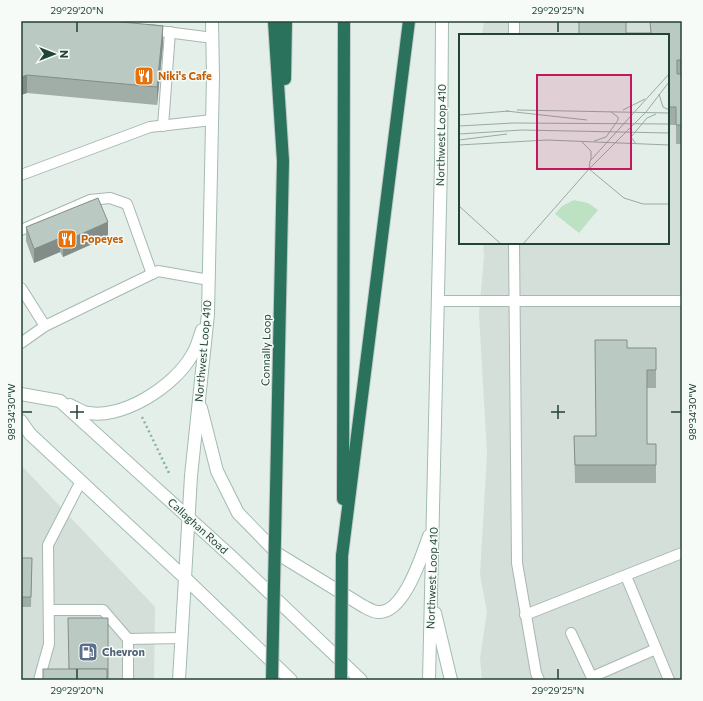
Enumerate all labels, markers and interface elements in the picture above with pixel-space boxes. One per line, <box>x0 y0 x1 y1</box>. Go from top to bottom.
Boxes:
text: 29°29'20"N <box>50 4 104 16</box>
text: 29°29'25"N <box>532 4 584 16</box>
north arrow <box>34 34 74 74</box>
inset map <box>459 34 669 244</box>
text: N <box>58 50 71 58</box>
restaurant icon: Niki's Cafe <box>133 65 155 87</box>
place label: Niki's Cafe <box>158 69 212 82</box>
street label: Northwest Loop 410 <box>433 84 448 186</box>
restaurant icon: Popeyes <box>56 228 78 250</box>
place label: Popeyes <box>81 232 123 245</box>
street label: Northwest Loop 410 <box>192 299 213 402</box>
street label: Connally Loop <box>258 314 273 386</box>
text: 98°34'30"W <box>5 384 17 440</box>
text: 98°34'30"W <box>686 384 698 440</box>
street label: Callaghan Road <box>165 495 231 556</box>
street label: Northwest Loop 410 <box>423 527 440 629</box>
fuel station icon: Chevron <box>77 641 99 663</box>
place label: Chevron <box>102 645 145 658</box>
text: 29°29'20"N <box>50 684 104 696</box>
text: 29°29'25"N <box>532 684 584 696</box>

